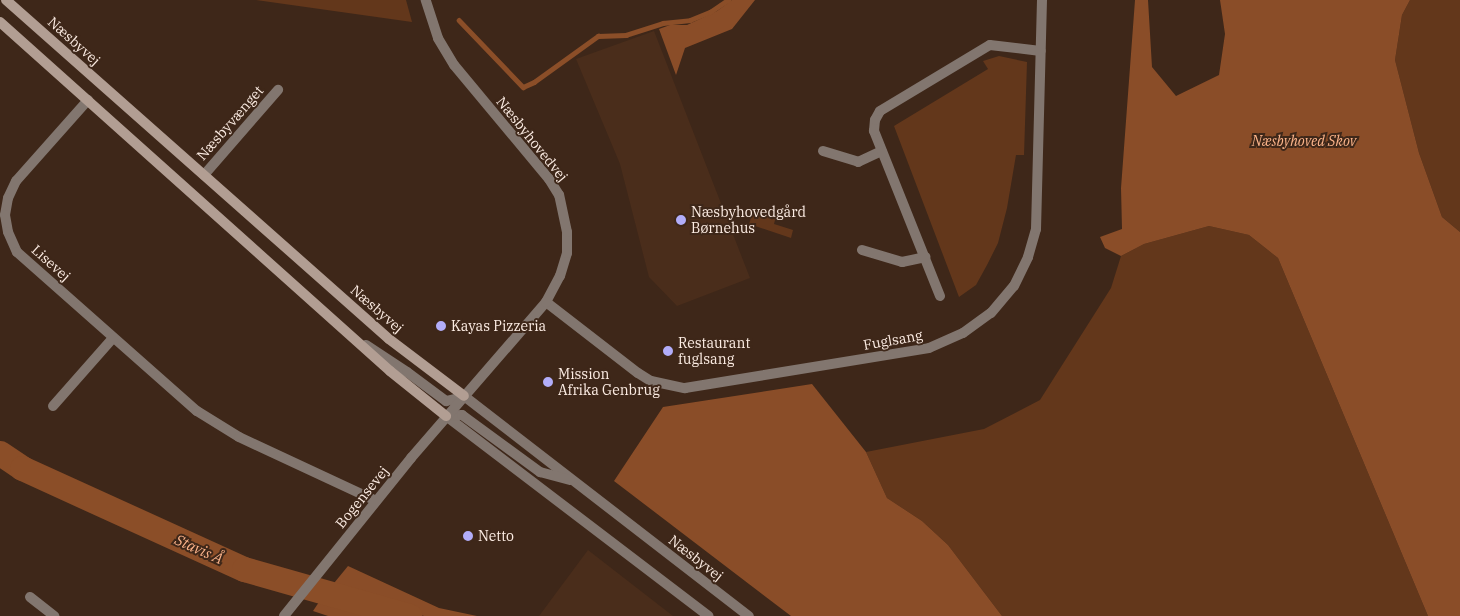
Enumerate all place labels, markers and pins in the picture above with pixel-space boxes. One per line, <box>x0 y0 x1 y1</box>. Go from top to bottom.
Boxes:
place label: Næsbyhovedgård Børnehus <box>691 204 806 236</box>
marker: Næsbyhovedgård Børnehus <box>675 214 687 226</box>
place label: Kayas Pizzeria <box>451 318 546 334</box>
marker: Kayas Pizzeria <box>435 320 447 332</box>
place label: Restaurant fuglsang <box>678 335 750 368</box>
marker: Restaurant fuglsang <box>662 345 674 357</box>
place label: Mission Afrika Genbrug <box>558 366 660 398</box>
marker: Mission Afrika Genbrug <box>542 376 554 388</box>
place label: Netto <box>478 528 514 544</box>
marker: Netto <box>462 530 474 542</box>

